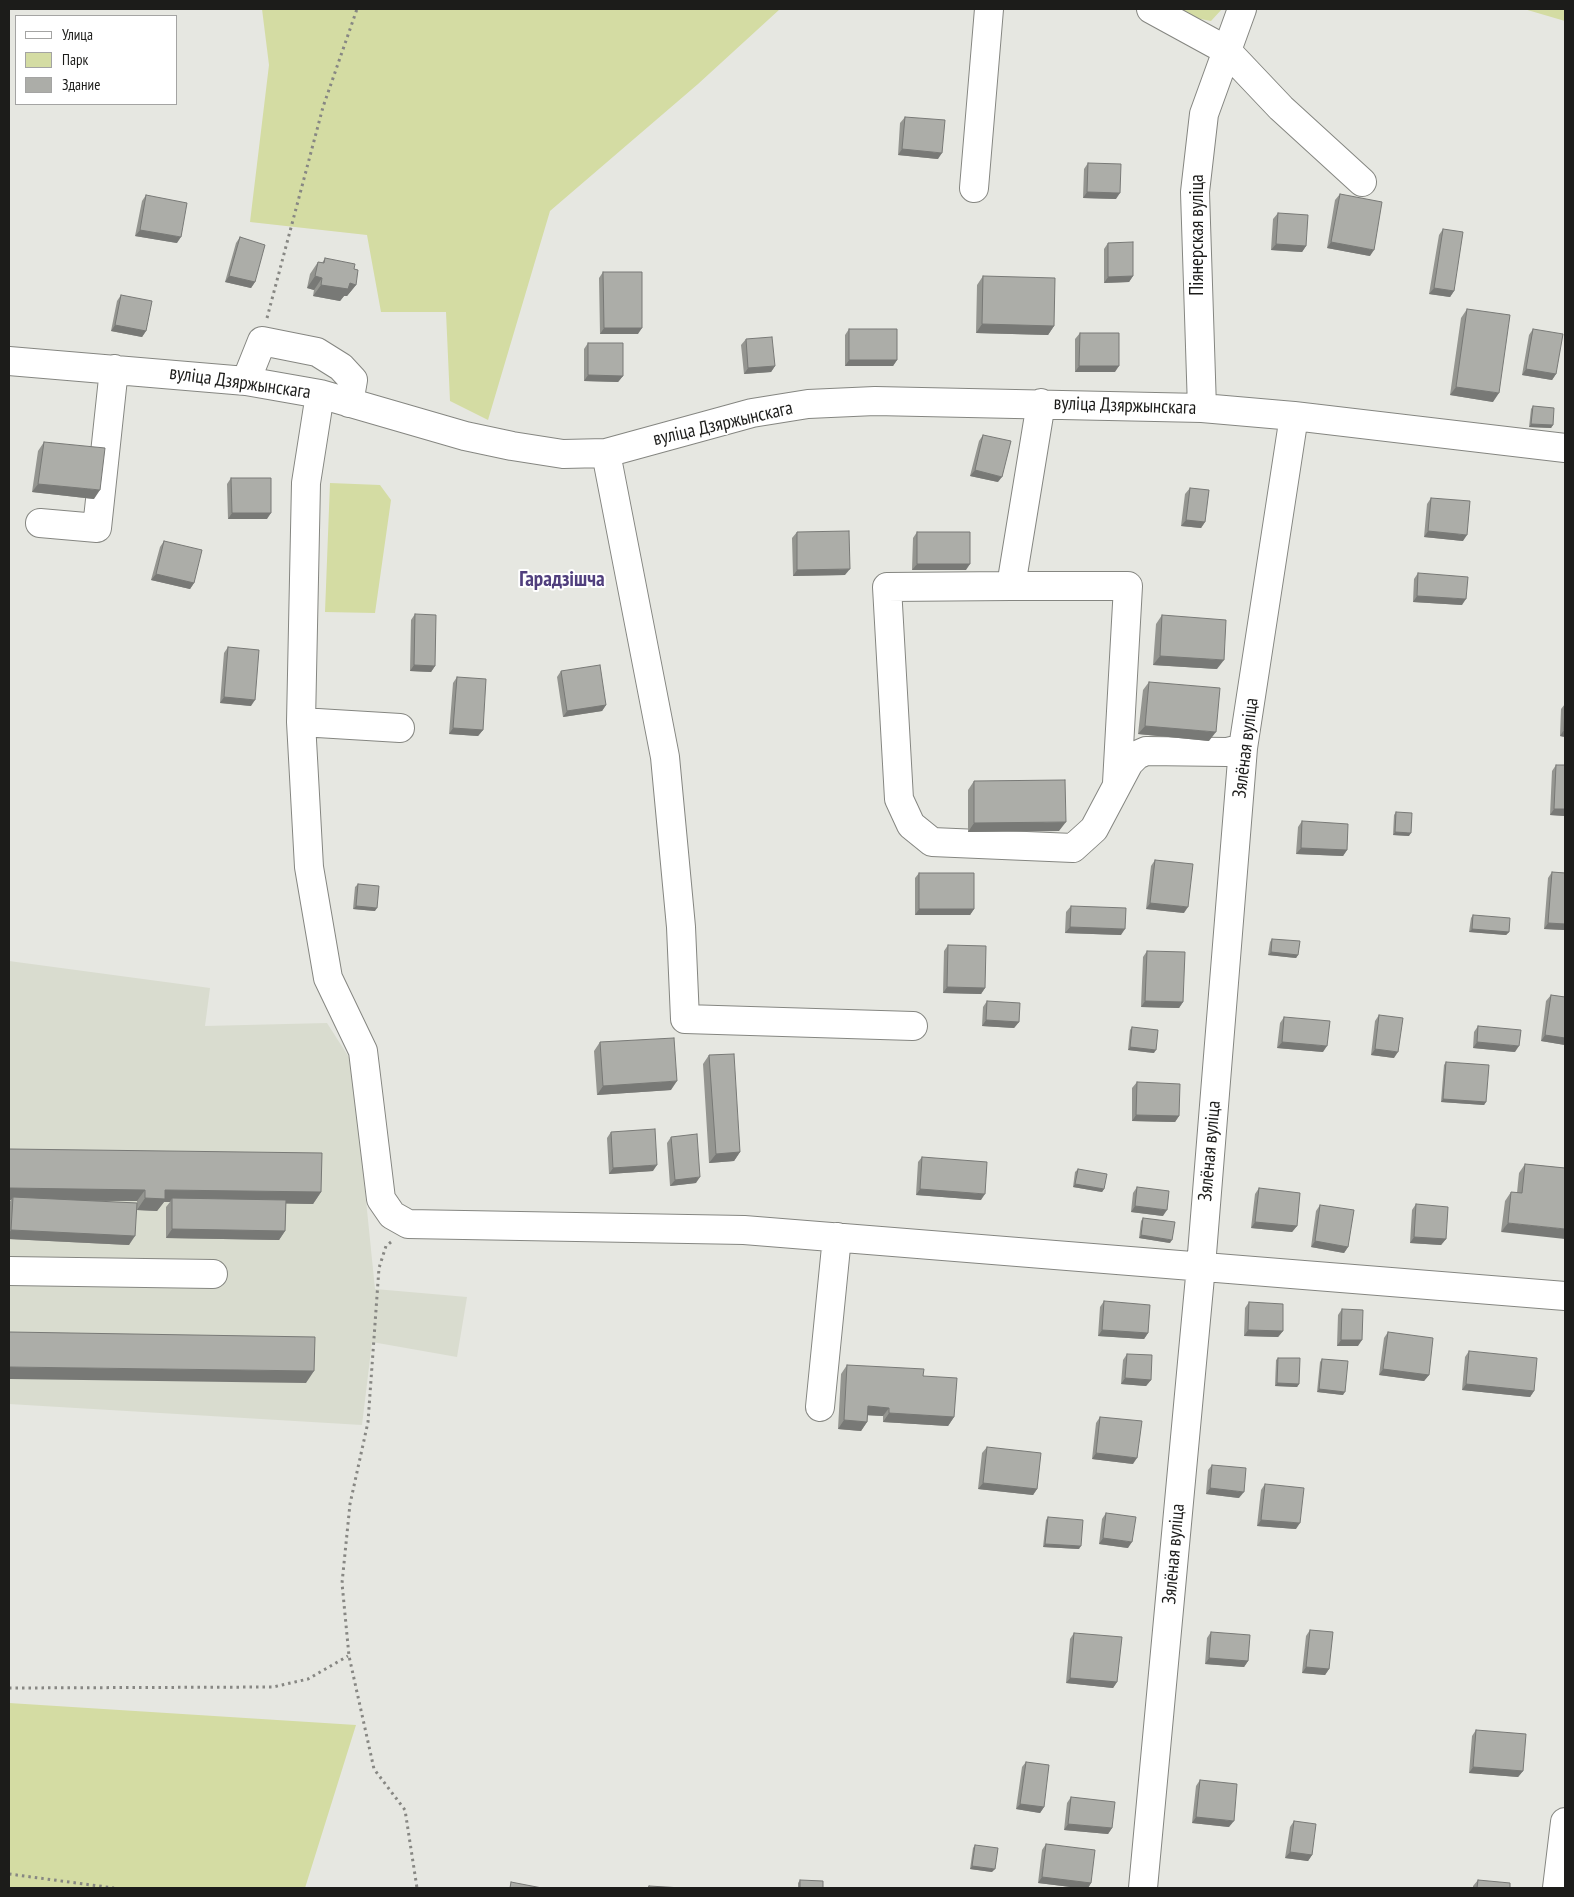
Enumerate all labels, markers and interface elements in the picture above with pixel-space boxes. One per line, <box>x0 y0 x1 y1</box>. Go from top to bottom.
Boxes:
legend <box>15 15 178 105</box>
text: Улица <box>62 25 93 44</box>
text: Парк <box>62 50 88 69</box>
text: Здание <box>62 75 100 94</box>
street label: Піянерская вуліца <box>1187 174 1209 296</box>
street label: вуліца Дзяржынскага <box>168 362 312 404</box>
street label: вуліца Дзяржынскага <box>1053 392 1197 420</box>
street label: вуліца Дзяржынскага <box>651 397 795 451</box>
district label: Гарадзішча <box>519 567 605 593</box>
street label: Зялёная вуліца <box>1229 697 1263 799</box>
street label: Зялёная вуліца <box>1194 1100 1226 1202</box>
street label: Зялёная вуліца <box>1158 1503 1190 1605</box>

